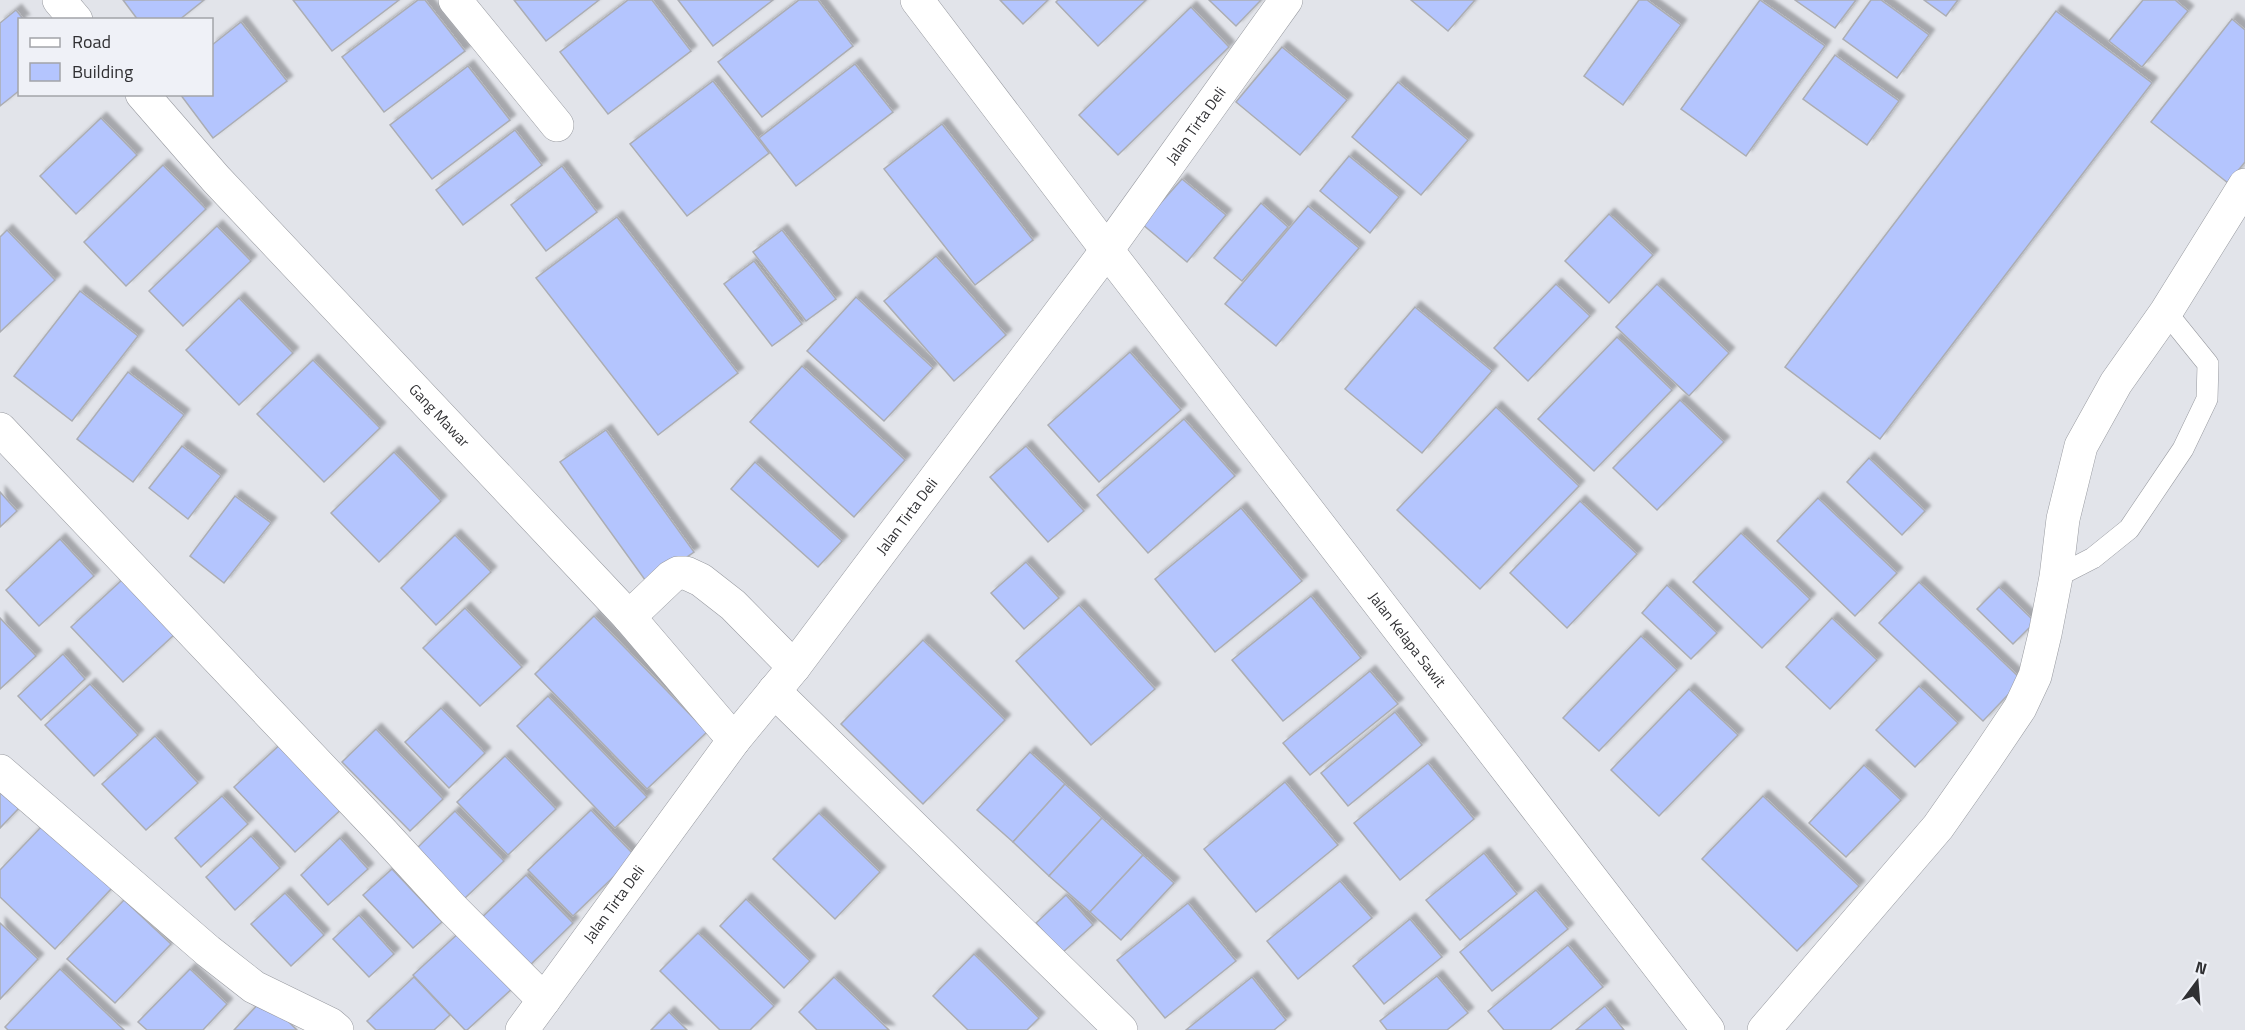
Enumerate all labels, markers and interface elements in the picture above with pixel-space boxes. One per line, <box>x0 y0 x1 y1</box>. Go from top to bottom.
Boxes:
legend <box>18 18 213 96</box>
text: Road <box>72 28 111 55</box>
text: Building <box>72 58 133 85</box>
street label: Jalan Tirta Deli <box>1160 82 1231 169</box>
street label: Gang Mawar <box>404 378 475 452</box>
street label: Jalan Tirta Deli <box>870 473 943 559</box>
street label: Jalan Kelapa Sawit <box>1363 587 1452 693</box>
street label: Jalan Tirta Deli <box>578 860 650 947</box>
north arrow <box>2167 952 2227 1012</box>
text: N <box>2192 955 2210 981</box>

